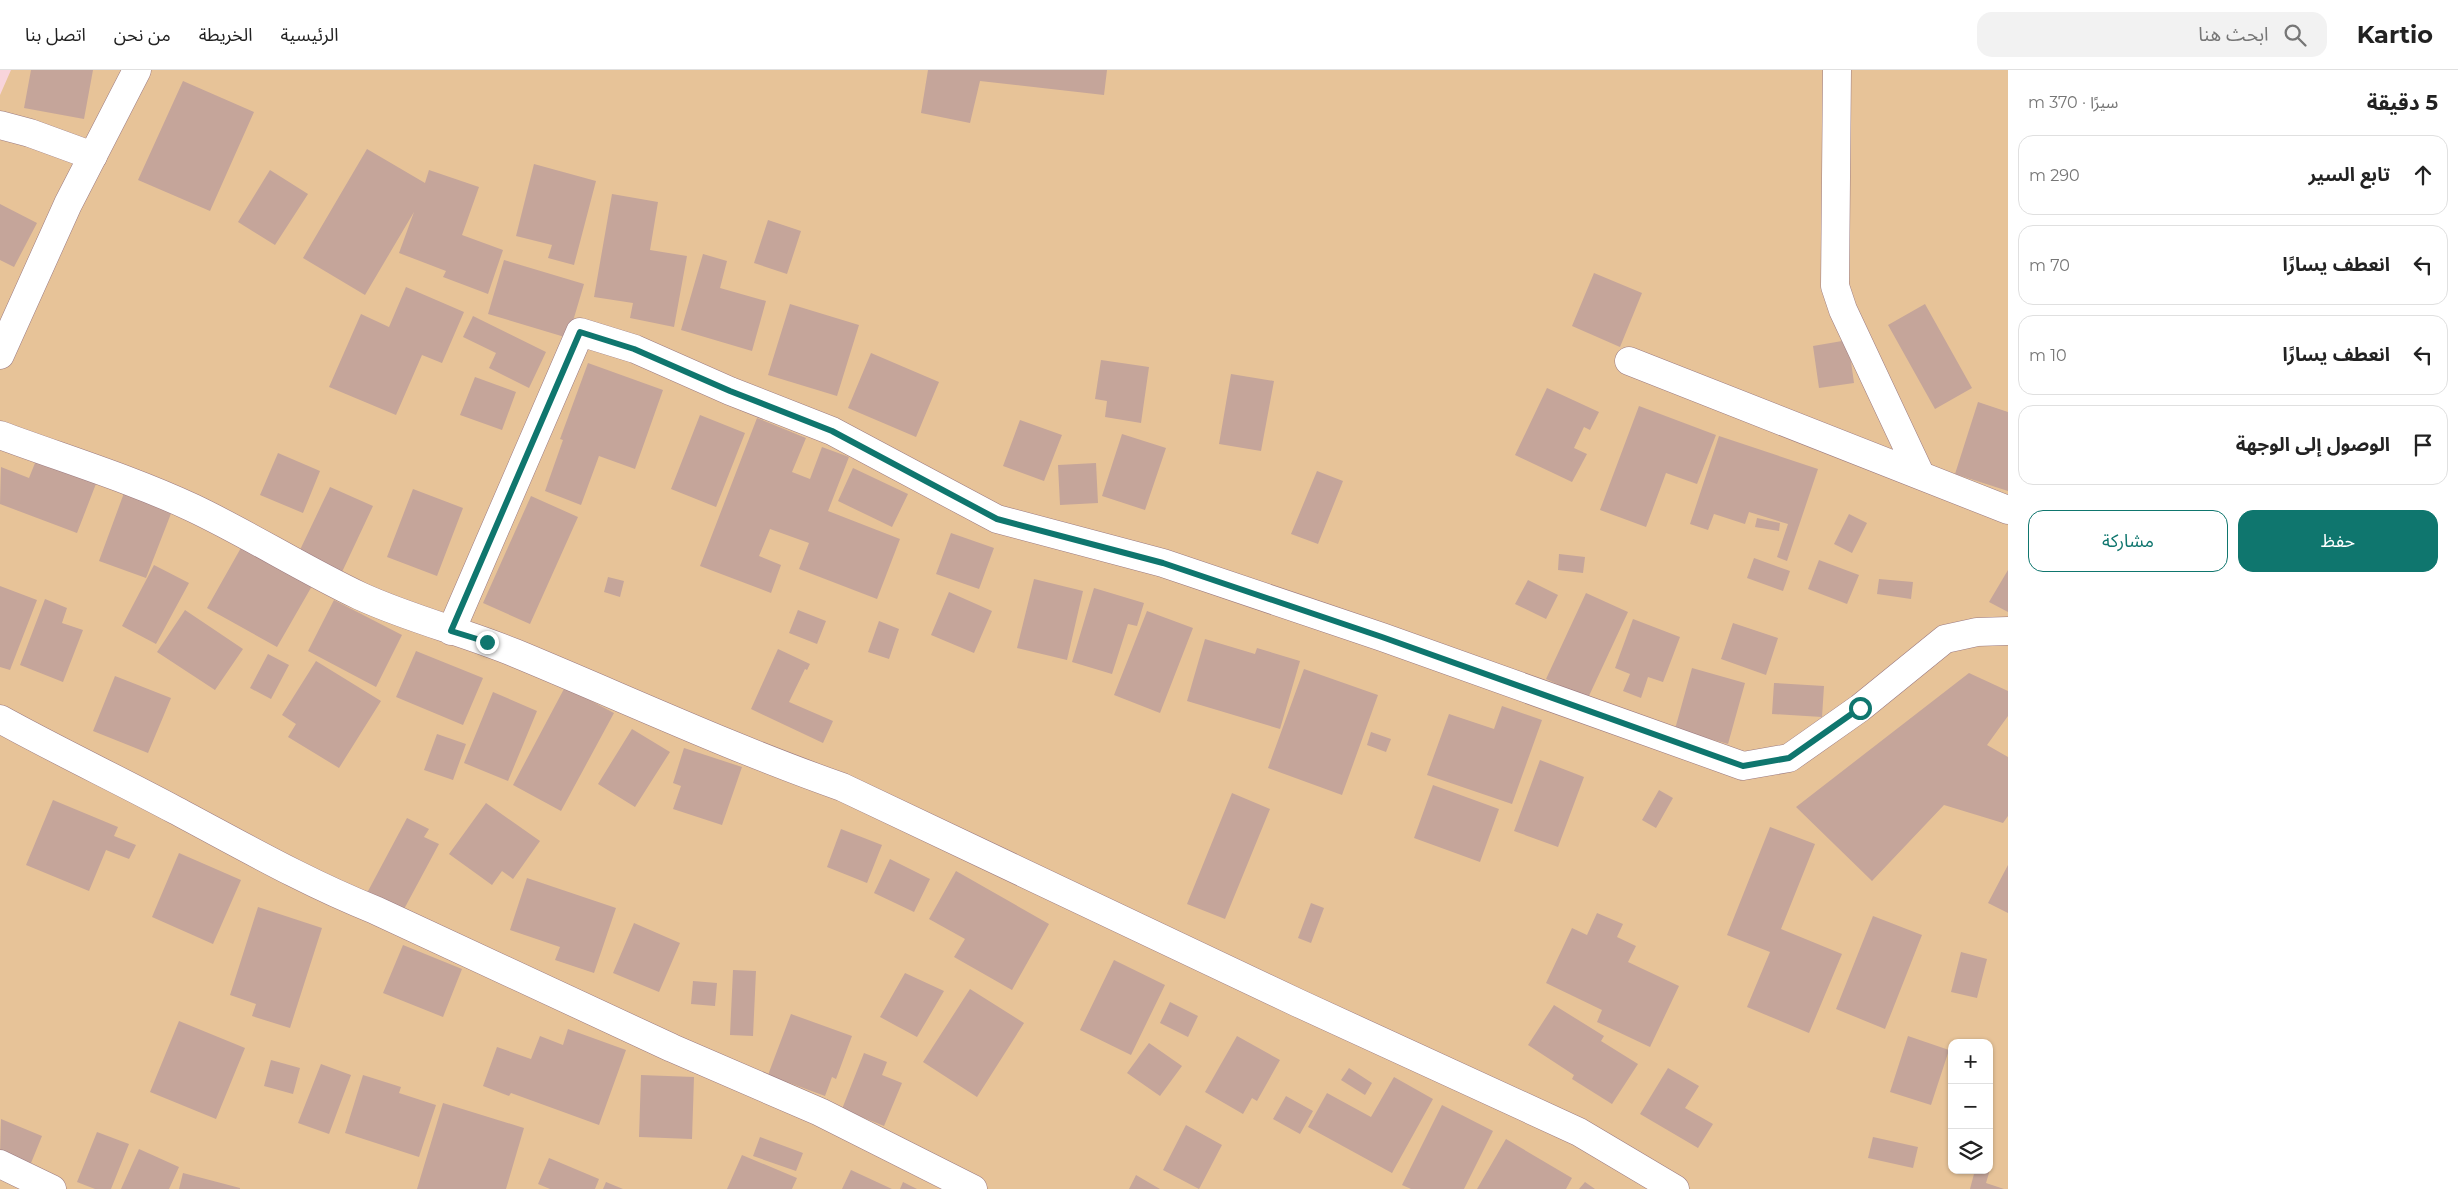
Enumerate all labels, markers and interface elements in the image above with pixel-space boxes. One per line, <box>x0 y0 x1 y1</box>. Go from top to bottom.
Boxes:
search box <box>1977 12 2327 57</box>
text: Kartio <box>2357 20 2433 49</box>
icon: search <box>2281 21 2309 49</box>
text: ابحث هنا <box>2198 23 2269 46</box>
text: اتصل بنا <box>25 24 86 46</box>
text: من نحن <box>114 24 171 46</box>
text: الخريطة <box>199 24 253 46</box>
text: الرئيسية <box>281 24 338 46</box>
text: 5 دقيقة <box>2367 90 2438 115</box>
text: سيرًا · 370 m <box>2028 93 2118 112</box>
icon: ahead <box>2409 161 2437 189</box>
text: تابع السير <box>2308 163 2390 186</box>
text: 290 m <box>2029 166 2080 185</box>
icon: left <box>2409 251 2437 279</box>
text: انعطف يسارًا <box>2283 253 2390 276</box>
text: 70 m <box>2029 256 2070 275</box>
icon: left <box>2409 341 2437 369</box>
text: انعطف يسارًا <box>2283 343 2390 366</box>
text: 10 m <box>2029 346 2067 365</box>
icon: arrive <box>2409 431 2437 459</box>
text: الوصول إلى الوجهة <box>2236 433 2390 456</box>
button: مشاركة <box>2028 510 2228 572</box>
button: حفظ <box>2238 510 2438 572</box>
route end <box>476 631 499 654</box>
route start <box>1849 697 1872 720</box>
map controls <box>1948 1039 1993 1174</box>
button: + <box>1948 1039 1993 1084</box>
button: − <box>1948 1084 1993 1129</box>
button: layers <box>1948 1129 1993 1174</box>

